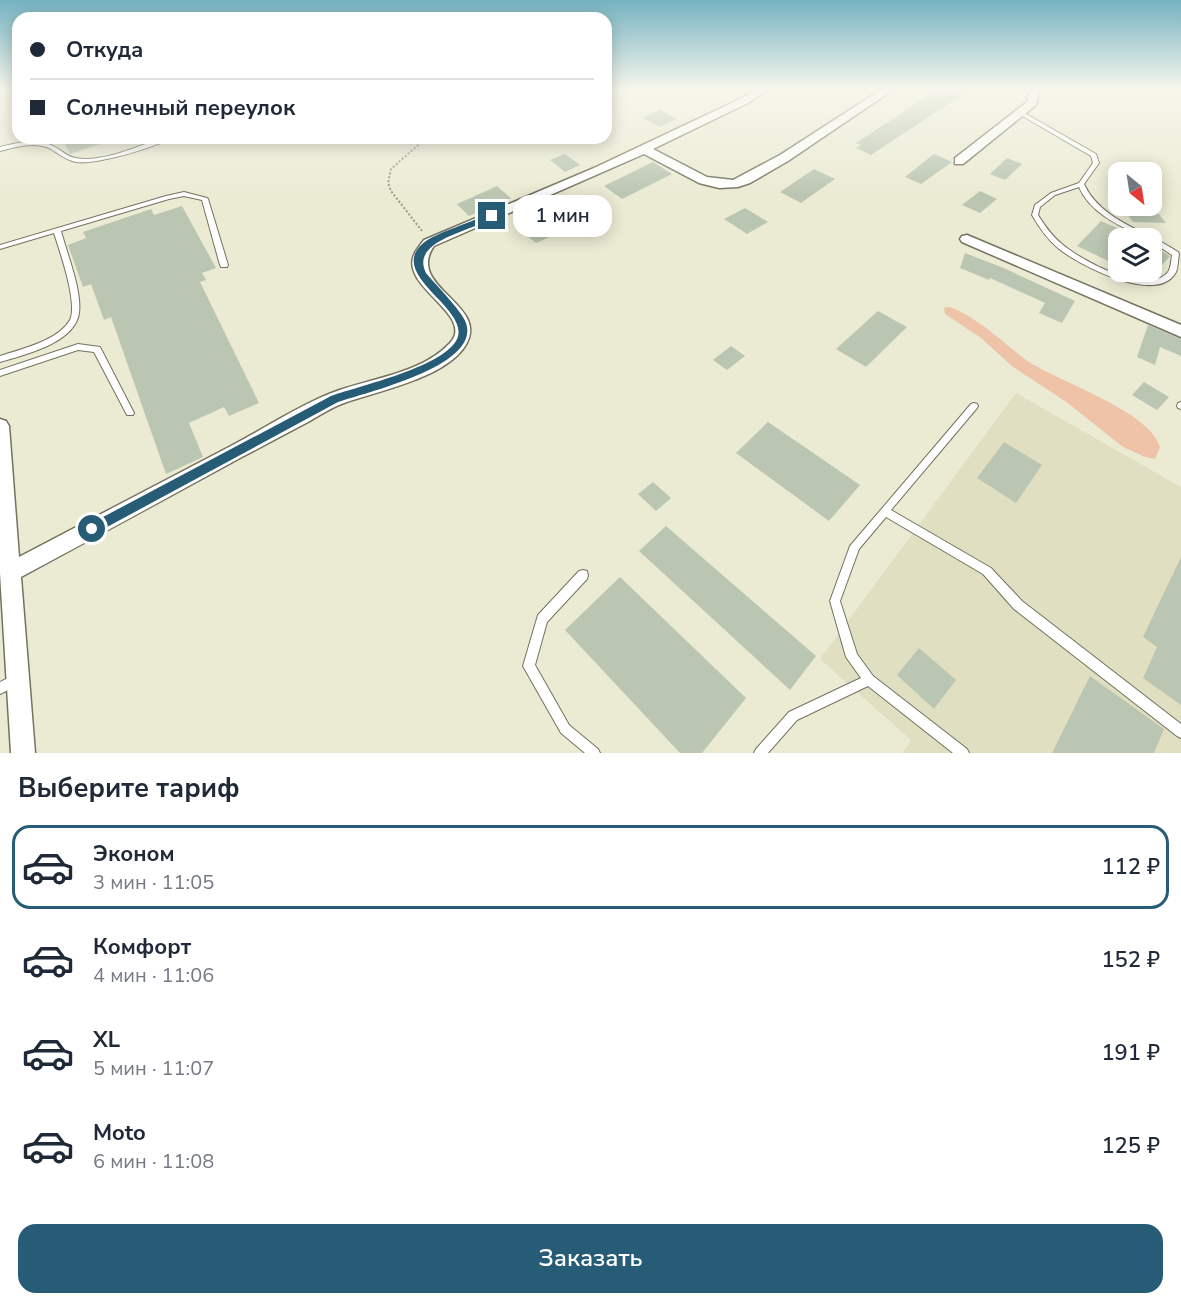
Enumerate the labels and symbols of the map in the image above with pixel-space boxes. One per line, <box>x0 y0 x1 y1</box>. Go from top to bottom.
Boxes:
north arrow <box>1108 162 1162 216</box>
callout: 1 мин <box>513 195 612 237</box>
route end <box>478 202 505 229</box>
route start <box>78 515 105 542</box>

